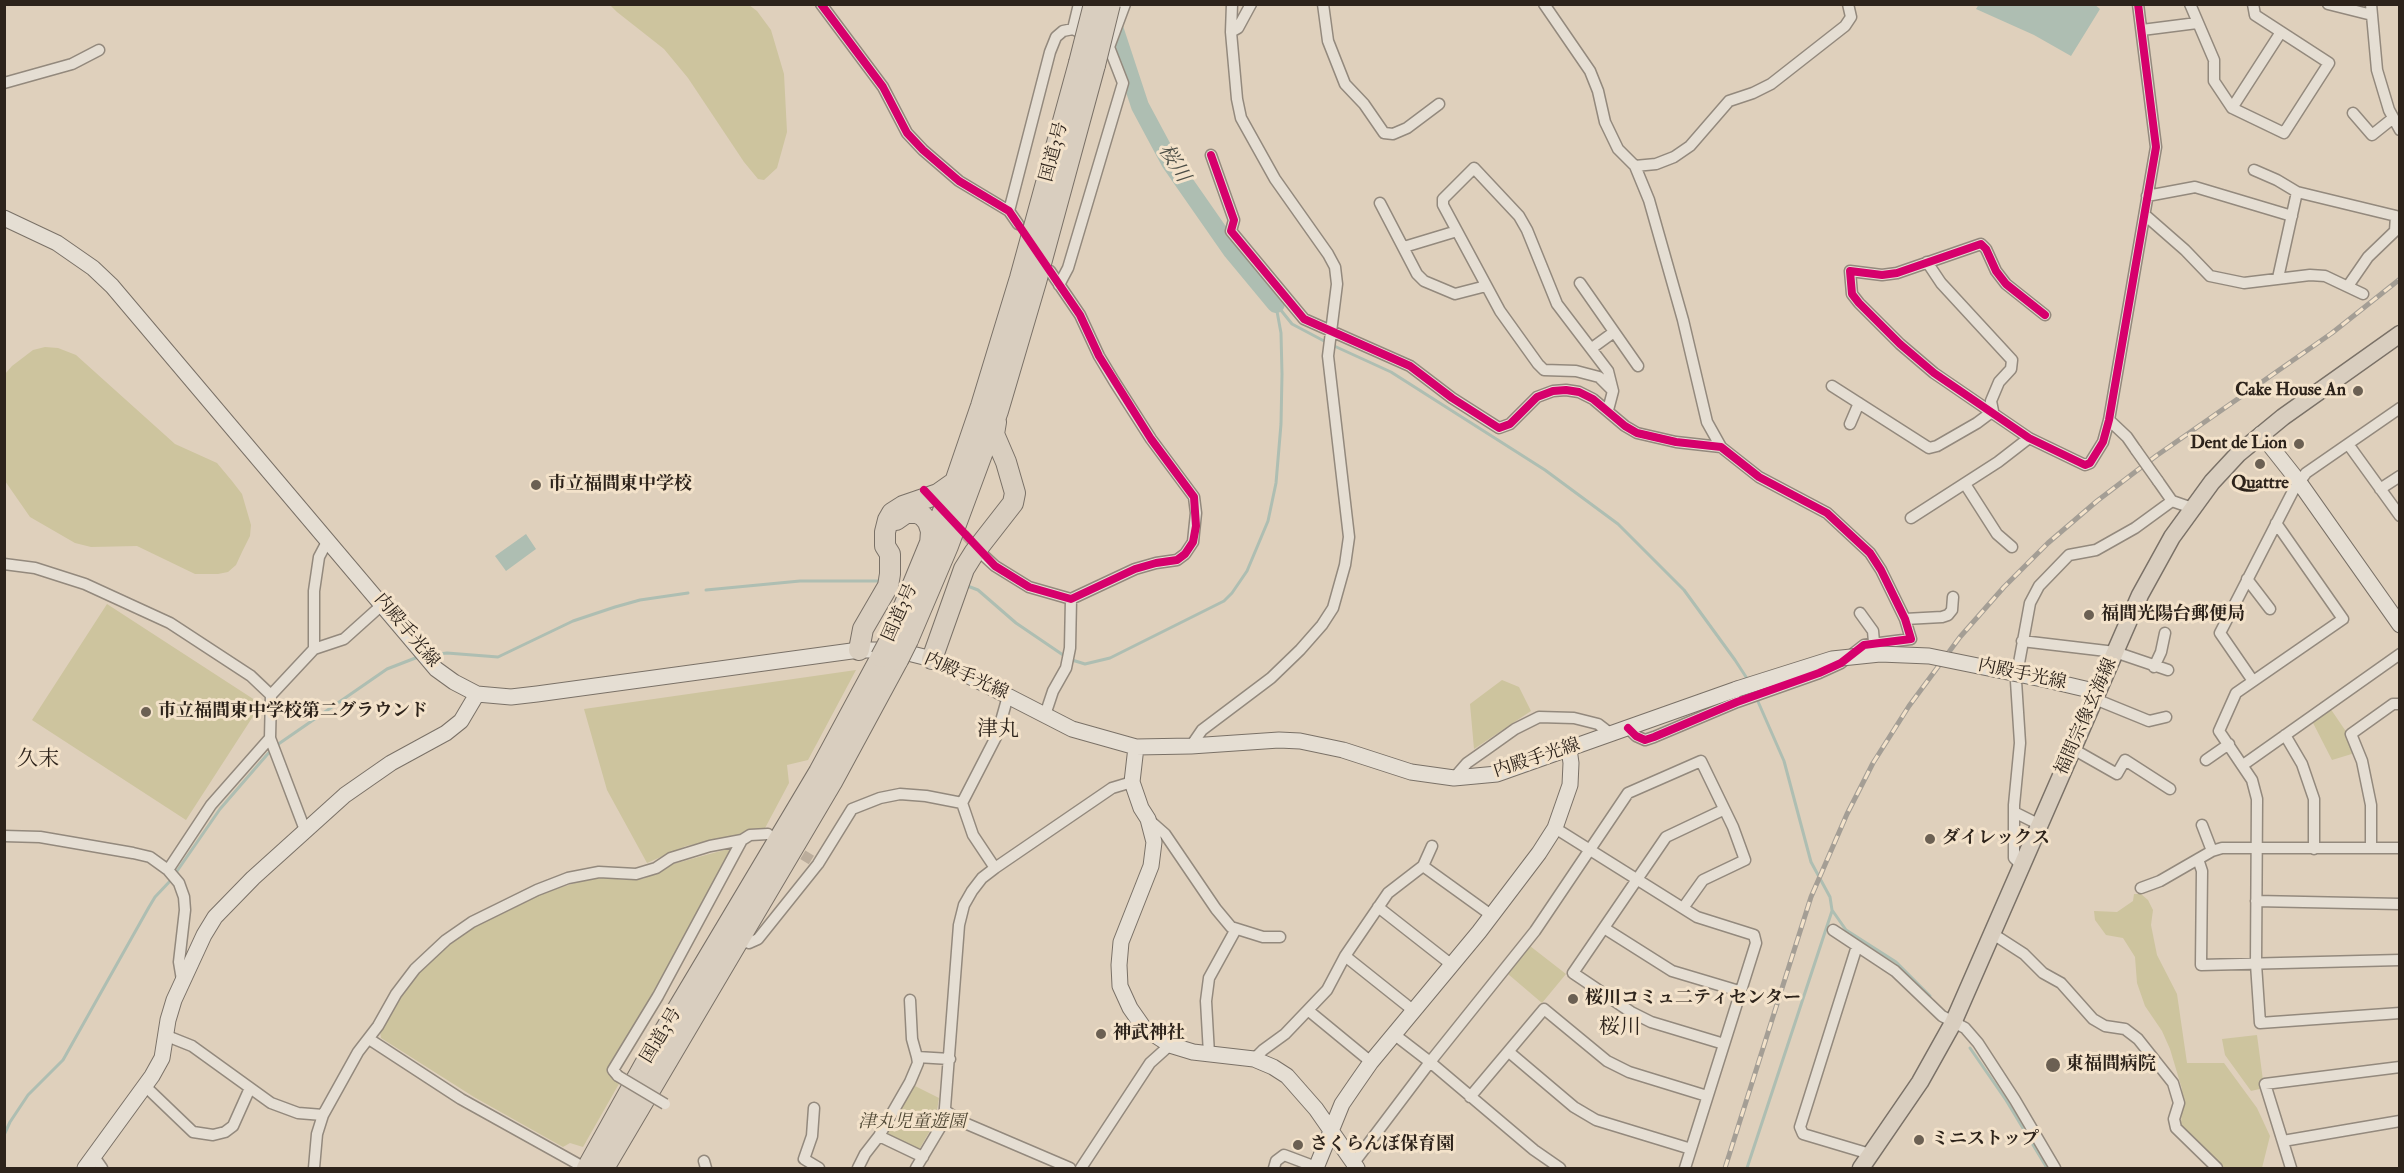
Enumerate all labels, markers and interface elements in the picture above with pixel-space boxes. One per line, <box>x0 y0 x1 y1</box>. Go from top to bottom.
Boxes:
street label: 国道3号 <box>1037 120 1073 184</box>
water label: 桜川 <box>1152 141 1194 187</box>
place label: Cake House An <box>2235 380 2346 402</box>
marker: Cake House An <box>2351 384 2365 398</box>
place label: Dent de Lion <box>2190 433 2287 455</box>
marker: Dent de Lion <box>2292 437 2306 451</box>
marker: Quattre <box>2253 457 2267 471</box>
place label: Quattre <box>2231 473 2289 495</box>
place label: 市立福間東中学校 <box>548 474 692 496</box>
marker: 市立福間東中学校 <box>529 478 543 492</box>
street label: 国道3号 <box>879 581 923 645</box>
street label: 内殿手光線 <box>369 590 443 672</box>
place label: 福間光陽台郵便局 <box>2101 604 2245 626</box>
marker: 福間光陽台郵便局 <box>2082 608 2096 622</box>
street label: 内殿手光線 <box>920 649 1012 705</box>
street label: 内殿手光線 <box>1976 655 2068 695</box>
street label: 福間宗像玄海線 <box>2052 655 2122 779</box>
place label: 市立福間東中学校第二グラウンド <box>158 701 428 723</box>
marker: 市立福間東中学校第二グラウンド <box>139 705 153 719</box>
district label: 津丸 <box>977 717 1019 743</box>
street label: 内殿手光線 <box>1491 735 1583 783</box>
district label: 久末 <box>17 747 59 773</box>
place label: ダイレックス <box>1942 828 2050 850</box>
marker: ダイレックス <box>1923 832 1937 846</box>
place label: 桜川コミュ二ティセンター <box>1585 988 1801 1010</box>
marker: 桜川コミュ二ティセンター <box>1566 992 1580 1006</box>
street label: 国道3号 <box>637 1004 687 1068</box>
district label: 桜川 <box>1599 1015 1641 1041</box>
place label: 神武神社 <box>1113 1023 1185 1045</box>
marker: 神武神社 <box>1094 1027 1108 1041</box>
place label: 東福間病院 <box>2066 1054 2156 1076</box>
marker: 東福間病院 <box>2044 1056 2062 1074</box>
park label: 津丸児童遊園 <box>858 1112 966 1134</box>
place label: ミニストップ <box>1931 1129 2039 1151</box>
marker: ミニストップ <box>1912 1133 1926 1147</box>
place label: さくらんぼ保育園 <box>1310 1134 1454 1156</box>
marker: さくらんぼ保育園 <box>1291 1138 1305 1152</box>

